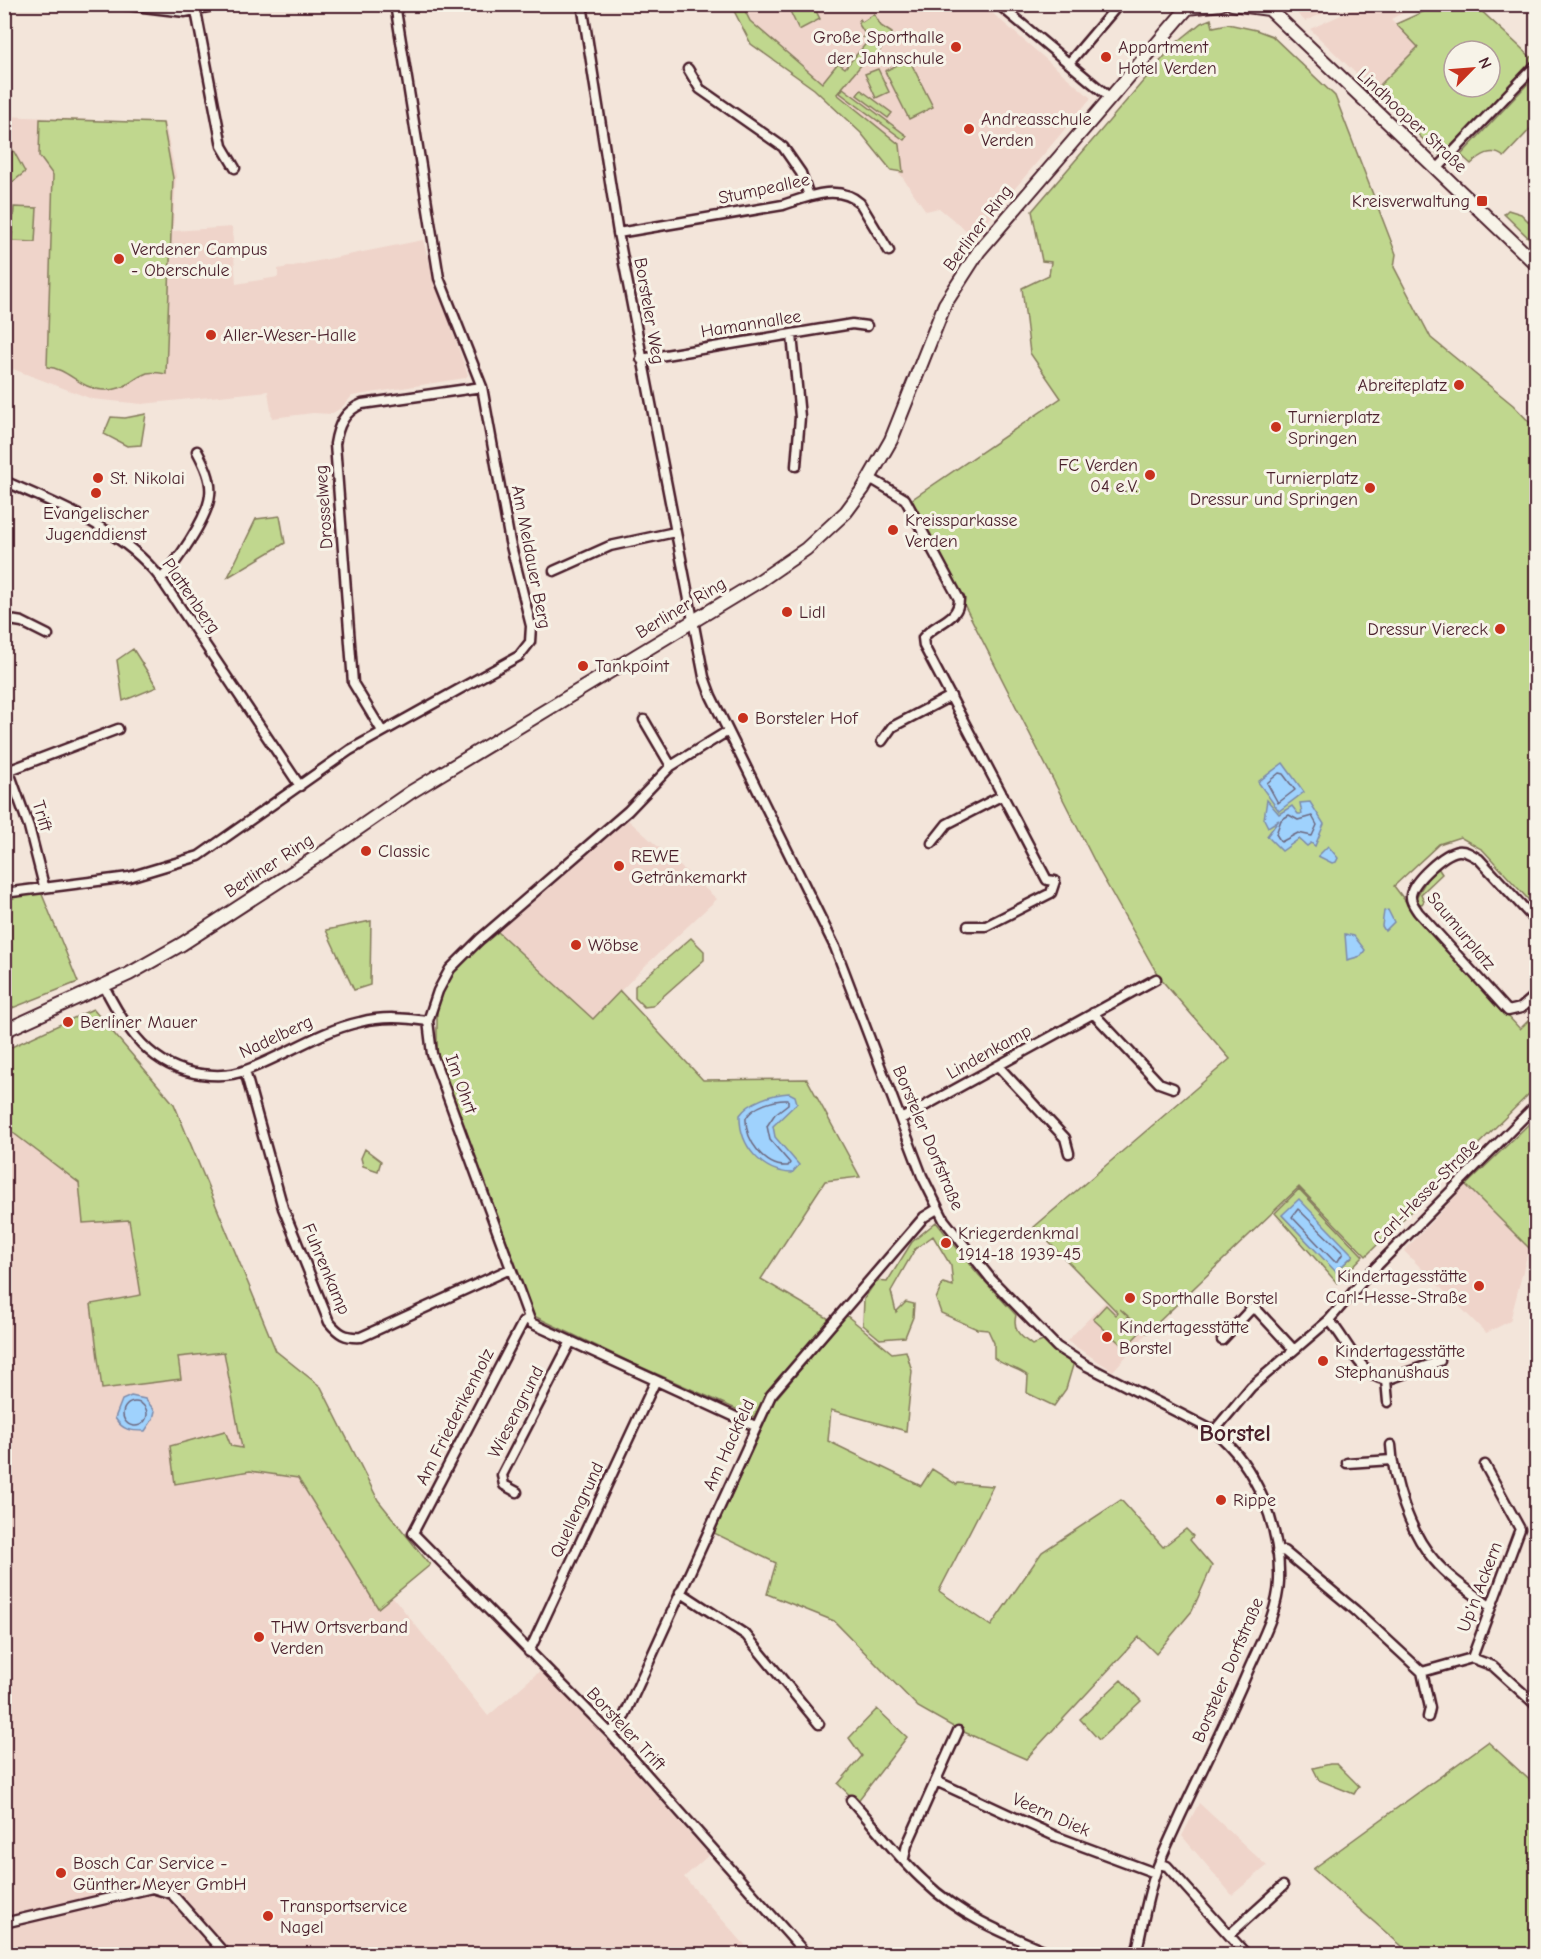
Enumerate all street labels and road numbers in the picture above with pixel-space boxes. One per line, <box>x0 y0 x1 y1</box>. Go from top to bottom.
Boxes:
street label: Lindhooper Straße <box>1353 65 1471 177</box>
street label: Stumpeallee <box>716 169 812 209</box>
street label: Berliner Ring <box>939 181 1017 275</box>
street label: Borsteler Weg <box>629 256 669 366</box>
street label: Hamannallee <box>699 306 803 342</box>
street label: Drosselweg <box>311 464 337 550</box>
street label: Am Meldauer Berg <box>507 483 555 631</box>
street label: Plattenberg <box>157 554 225 638</box>
street label: Berliner Ring <box>632 573 730 643</box>
street label: Trift <box>27 798 57 835</box>
street label: Berliner Ring <box>221 829 317 903</box>
street label: Saumurplatz <box>1422 888 1500 974</box>
street label: Nadelberg <box>236 1011 316 1063</box>
street label: Lindenkamp <box>943 1020 1035 1084</box>
street label: Im Ohrt <box>441 1052 482 1117</box>
street label: Borsteler Dorfstraße <box>888 1062 968 1214</box>
street label: Carl-Hesse-Straße <box>1369 1135 1483 1249</box>
street label: Fuhrenkamp <box>297 1220 355 1318</box>
street label: Am Friederikenholz <box>412 1345 498 1489</box>
street label: Wiesengrund <box>484 1362 548 1462</box>
street label: Am Hackfeld <box>699 1396 759 1494</box>
street label: Quellengrund <box>546 1459 608 1561</box>
street label: Up'n Ackern <box>1453 1539 1507 1635</box>
street label: Borsteler Dorfstraße <box>1188 1594 1268 1746</box>
street label: Borsteler Trift <box>582 1683 670 1775</box>
street label: Veern Diek <box>1009 1789 1093 1842</box>

